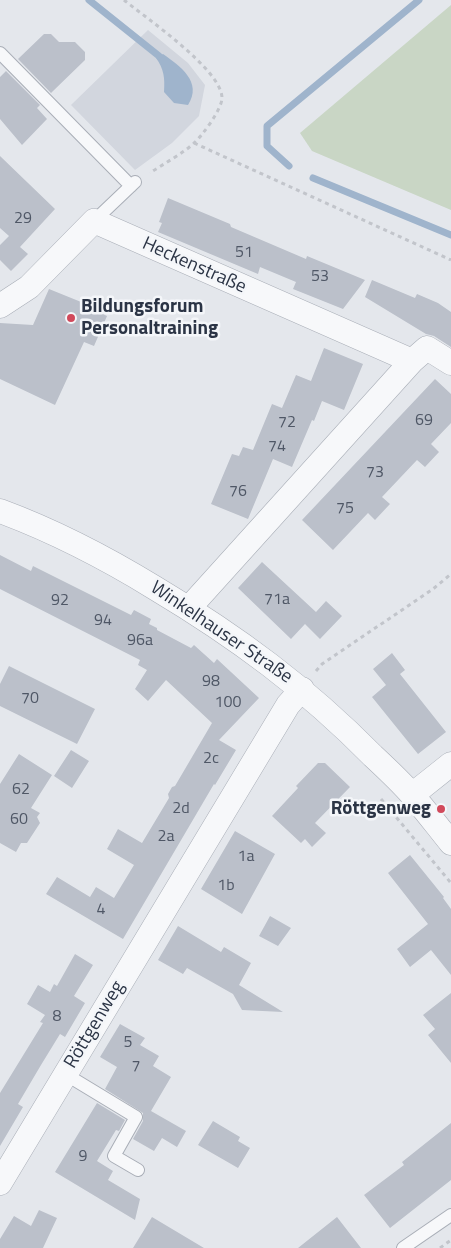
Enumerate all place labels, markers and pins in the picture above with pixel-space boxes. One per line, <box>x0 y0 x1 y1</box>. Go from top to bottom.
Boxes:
place label: Bildungsforum Personaltraining <box>81 296 218 340</box>
marker: Bildungsforum Personaltraining <box>65 312 77 324</box>
place label: Röttgenweg <box>331 798 431 820</box>
marker: Röttgenweg <box>435 803 447 815</box>

